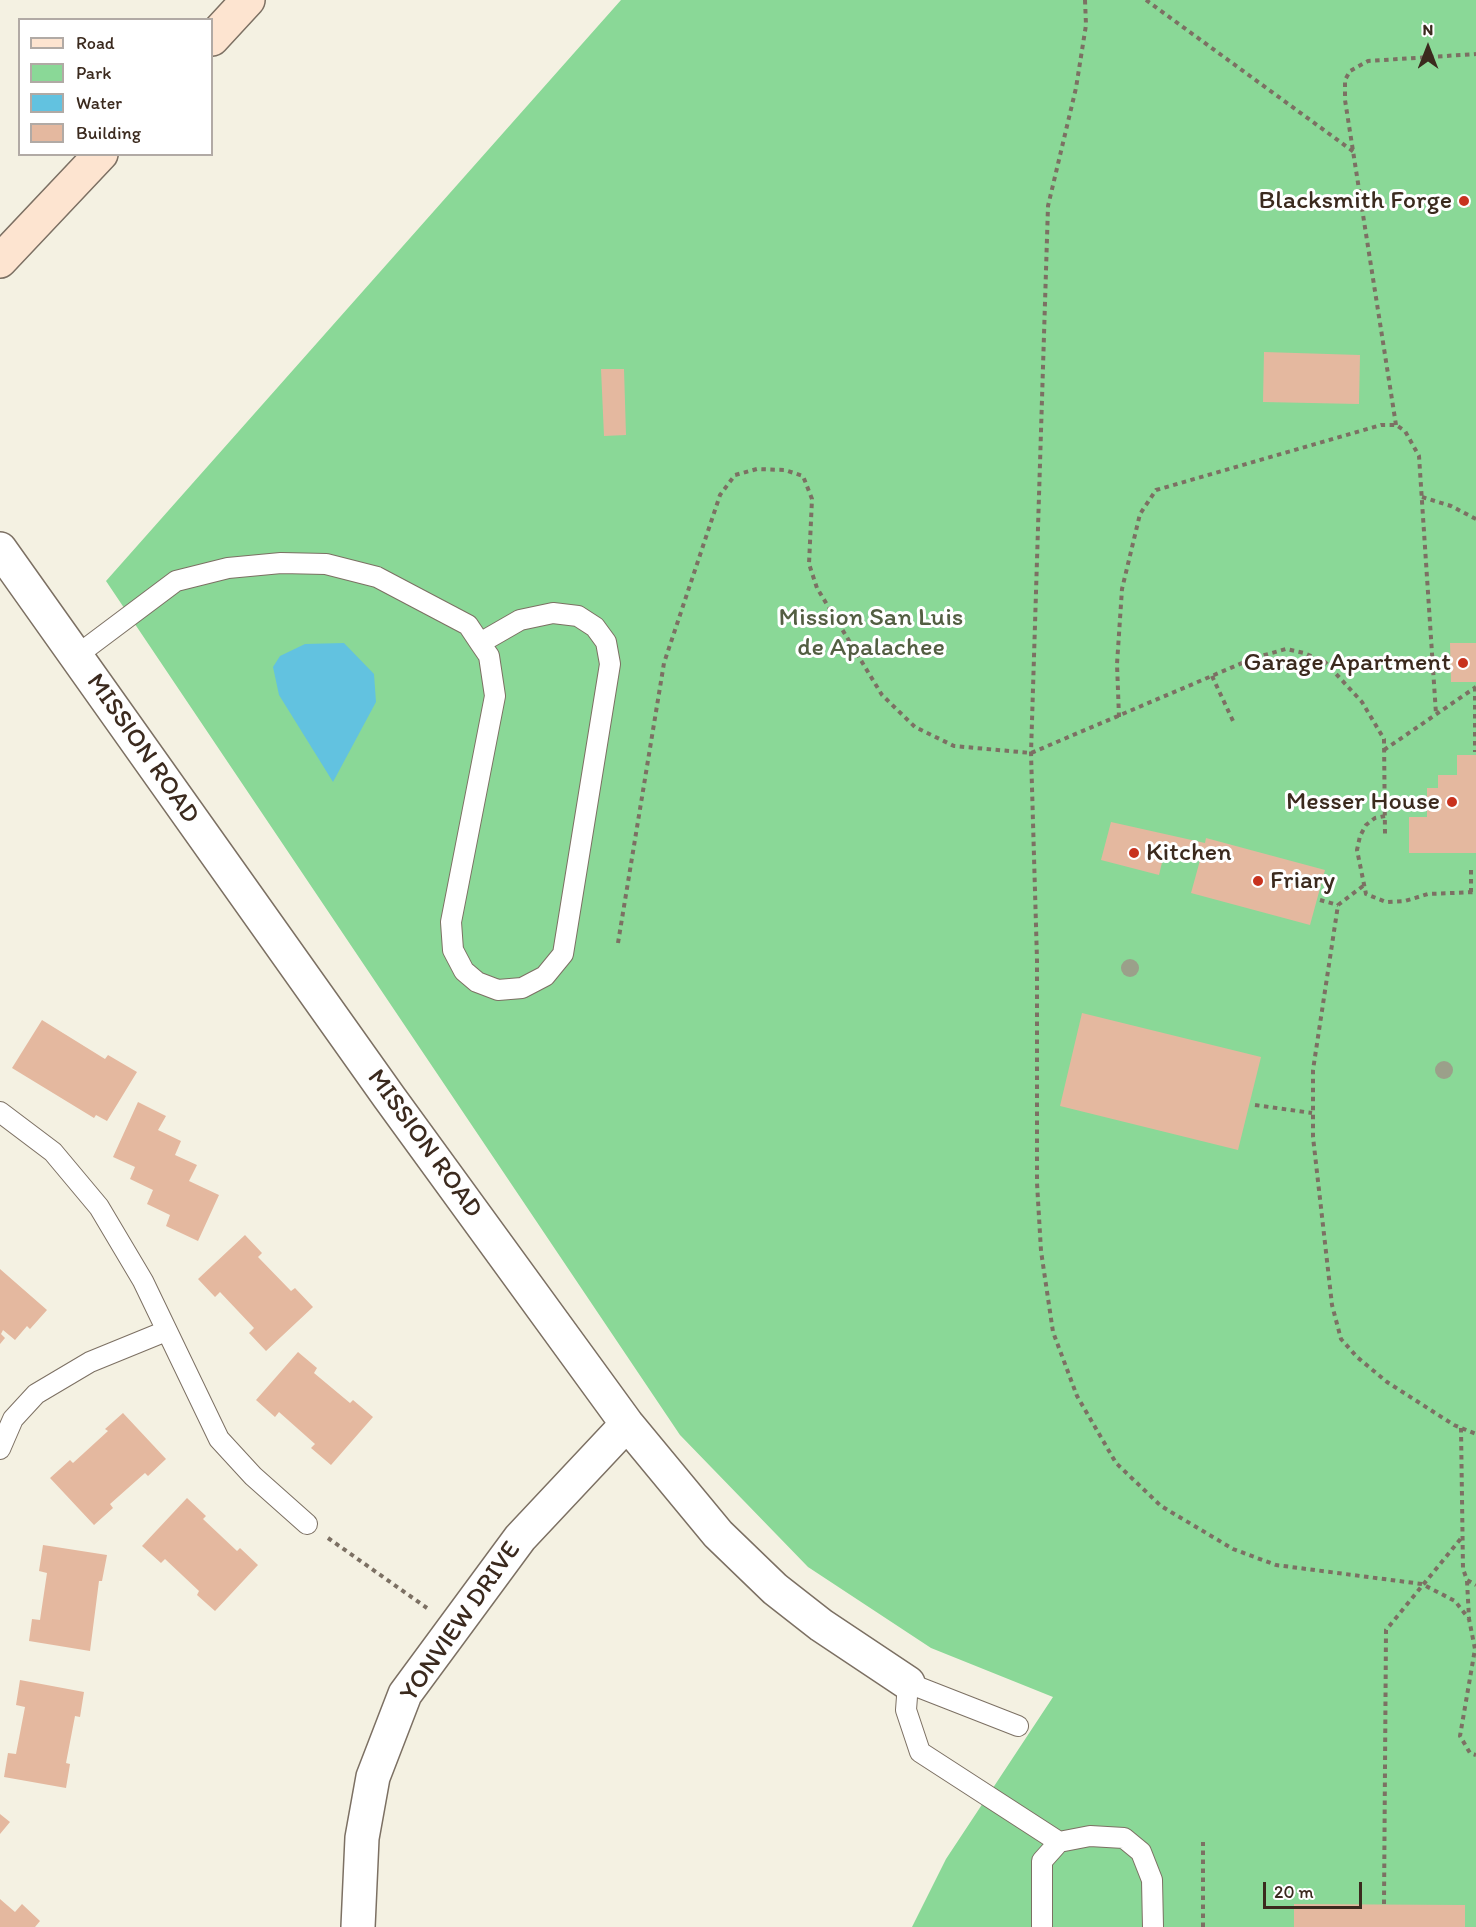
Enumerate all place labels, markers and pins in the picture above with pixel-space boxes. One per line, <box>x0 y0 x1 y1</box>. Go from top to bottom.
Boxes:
place label: Blacksmith Forge <box>1259 185 1452 217</box>
marker: Blacksmith Forge <box>1457 194 1471 208</box>
place label: Garage Apartment <box>1243 647 1451 679</box>
marker: Garage Apartment <box>1456 656 1470 670</box>
place label: Messer House <box>1286 786 1440 818</box>
marker: Messer House <box>1445 795 1459 809</box>
place label: Kitchen <box>1146 837 1232 869</box>
marker: Kitchen <box>1127 846 1141 860</box>
place label: Friary <box>1270 865 1335 897</box>
marker: Friary <box>1251 874 1265 888</box>

